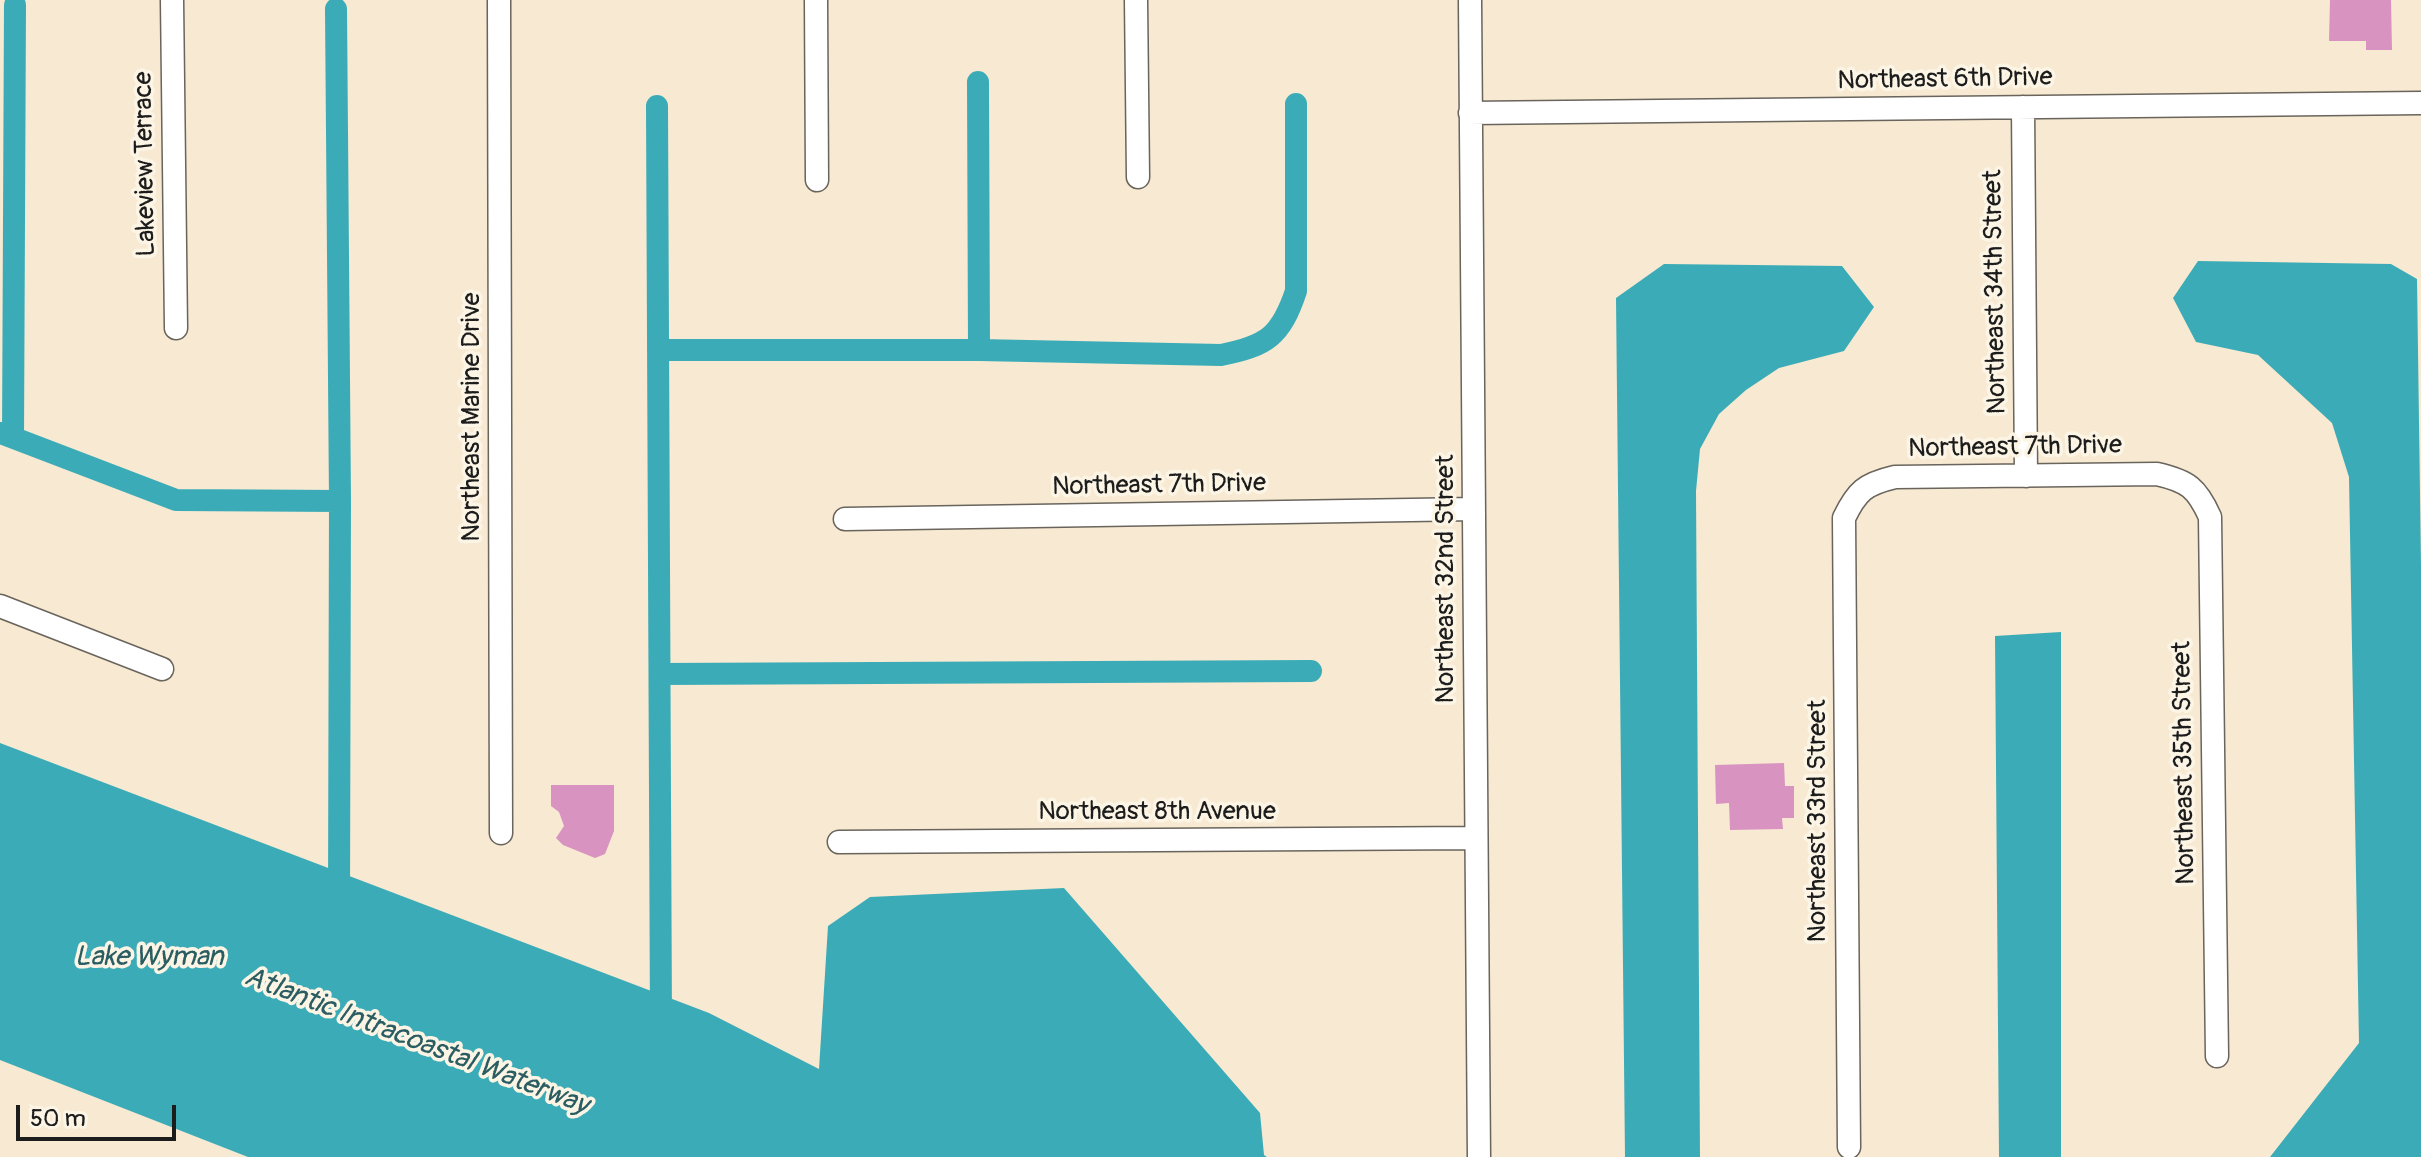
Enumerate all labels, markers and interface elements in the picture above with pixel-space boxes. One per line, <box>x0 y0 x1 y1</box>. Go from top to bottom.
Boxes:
street label: Northeast 6th Drive <box>1837 63 2053 97</box>
street label: Lakeview Terrace <box>129 71 163 257</box>
street label: Northeast 34th Street <box>1978 169 2014 415</box>
street label: Northeast Marine Drive <box>456 292 488 542</box>
street label: Northeast 7th Drive <box>1908 431 2122 465</box>
street label: Northeast 32nd Street <box>1430 455 1462 703</box>
street label: Northeast 7th Drive <box>1052 469 1266 503</box>
street label: Northeast 35th Street <box>2167 641 2203 885</box>
street label: Northeast 33rd Street <box>1802 700 1834 942</box>
street label: Northeast 8th Avenue <box>1038 796 1276 828</box>
water label: Lake Wyman <box>74 941 224 975</box>
water label: Atlantic Intracoastal Waterway <box>240 961 592 1123</box>
scale bar <box>20 1089 180 1139</box>
text: 50 m <box>30 1104 86 1133</box>

